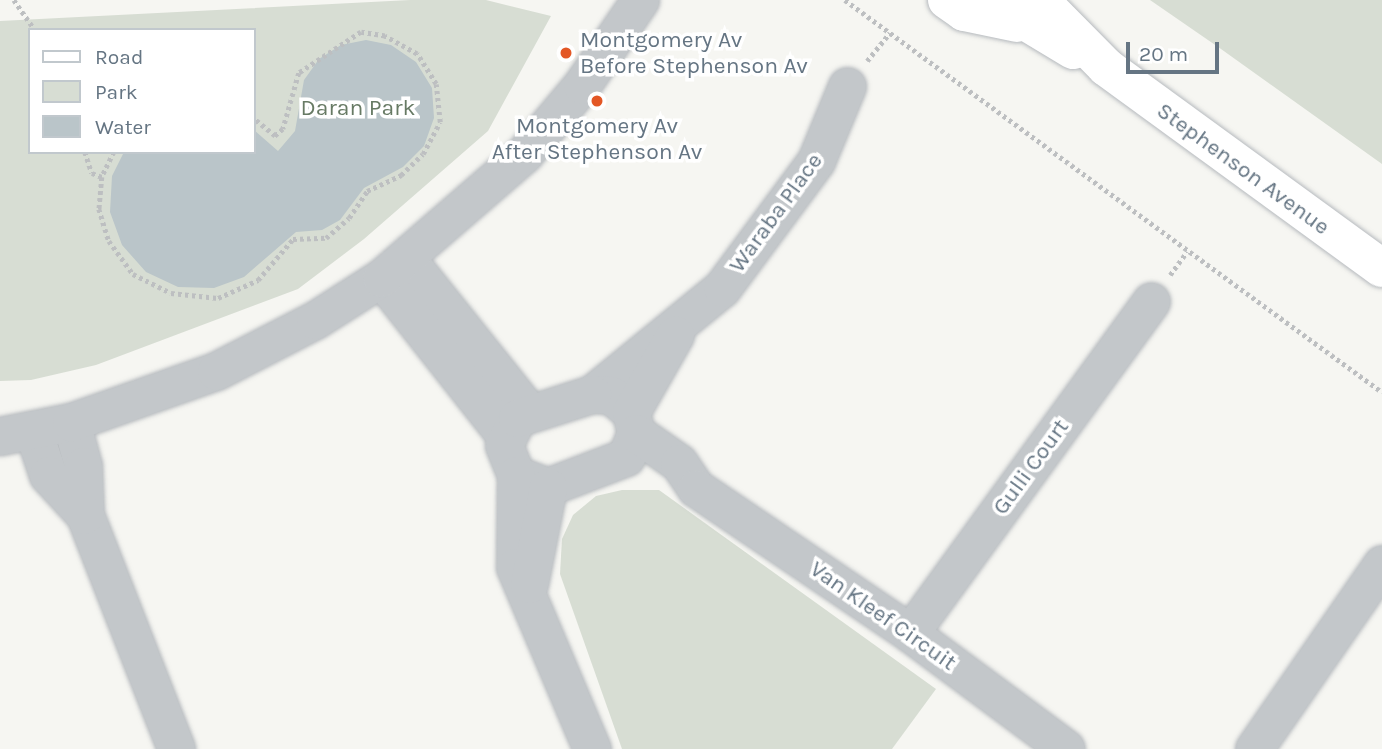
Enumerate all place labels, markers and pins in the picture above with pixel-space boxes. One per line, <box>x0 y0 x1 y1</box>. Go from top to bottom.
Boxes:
place label: Montgomery Av Before Stephenson Av <box>580 26 808 80</box>
marker: Montgomery Av Before Stephenson Av <box>558 45 574 61</box>
marker: Montgomery Av After Stephenson Av <box>589 93 605 109</box>
place label: Montgomery Av After Stephenson Av <box>492 112 702 166</box>

